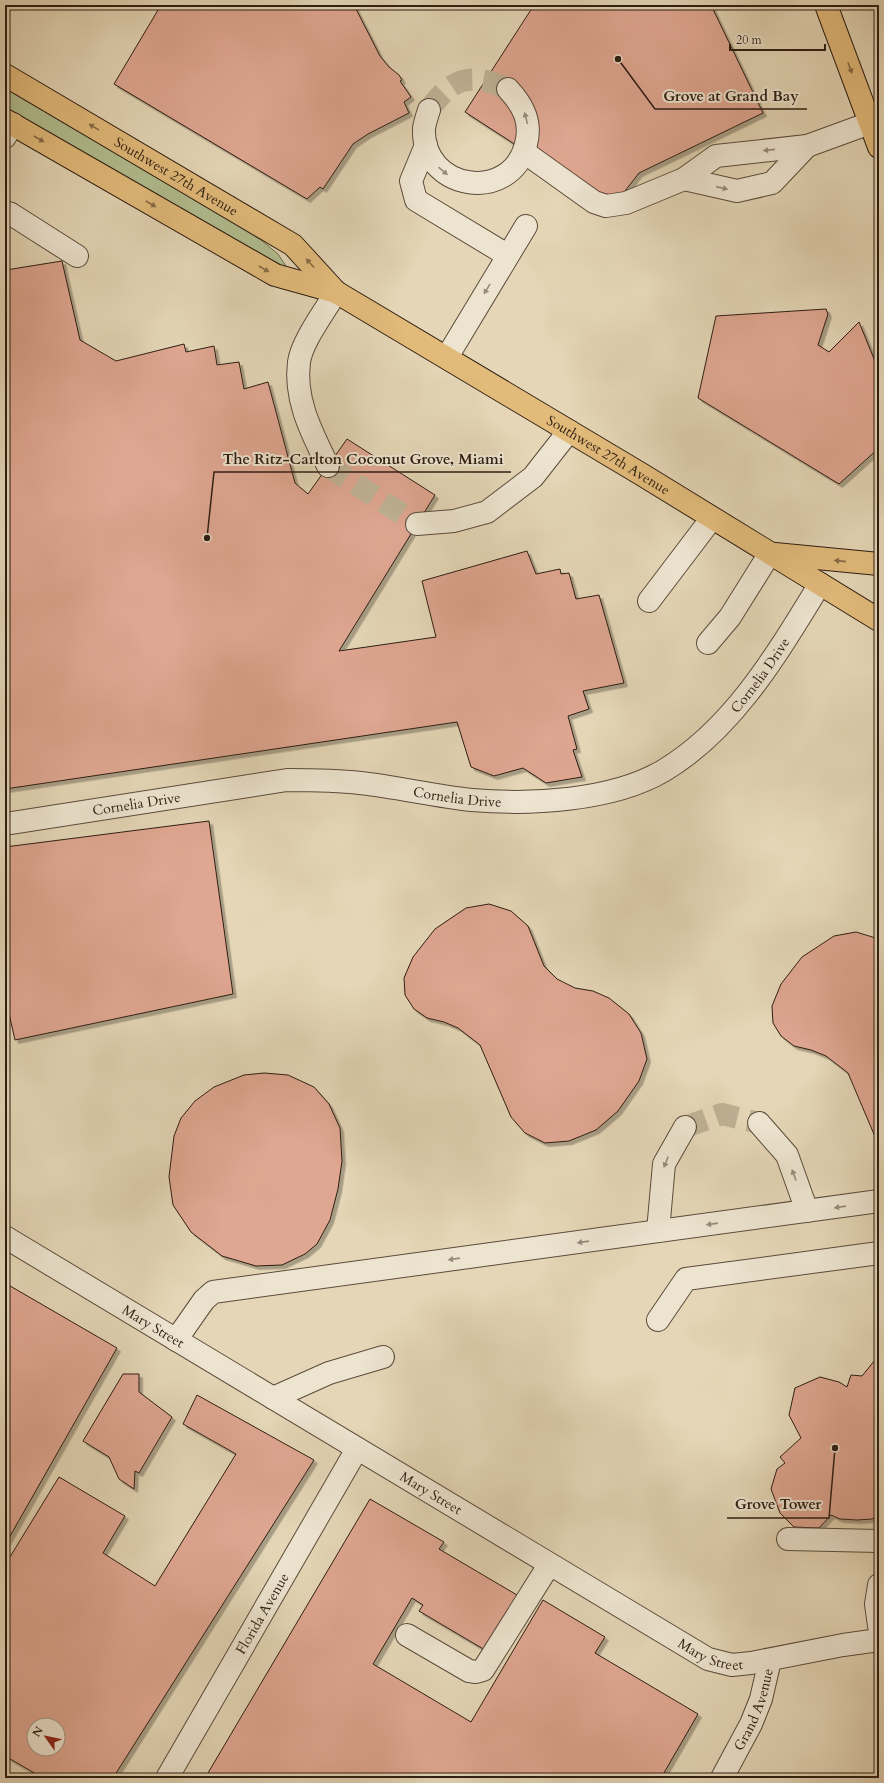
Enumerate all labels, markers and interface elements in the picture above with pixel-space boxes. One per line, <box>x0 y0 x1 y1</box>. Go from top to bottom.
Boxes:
scale bar <box>730 26 825 52</box>
text: 20 m <box>736 32 763 48</box>
one-way arrow <box>847 62 853 74</box>
callout: Grove at Grand Bay <box>655 82 807 109</box>
text: Grove at Grand Bay <box>663 86 799 106</box>
one-way arrow <box>523 112 529 124</box>
one-way arrow <box>88 123 100 130</box>
street label: Southwest 27th Avenue <box>111 132 242 220</box>
one-way arrow <box>33 135 45 142</box>
one-way arrow <box>763 147 775 154</box>
one-way arrow <box>438 166 449 175</box>
one-way arrow <box>716 185 728 191</box>
one-way arrow <box>146 200 157 207</box>
one-way arrow <box>305 258 314 269</box>
one-way arrow <box>258 265 270 272</box>
one-way arrow <box>484 283 491 295</box>
street label: Southwest 27th Avenue <box>543 410 674 499</box>
callout: The Ritz-Carlton Coconut Grove, Miami <box>214 445 511 472</box>
text: The Ritz-Carlton Coconut Grove, Miami <box>223 449 504 469</box>
one-way arrow <box>834 557 846 564</box>
street label: Cornelia Drive <box>726 634 794 717</box>
street label: Cornelia Drive <box>412 782 502 811</box>
street label: Cornelia Drive <box>91 787 182 820</box>
one-way arrow <box>663 1156 669 1168</box>
one-way arrow <box>791 1168 797 1180</box>
one-way arrow <box>834 1204 846 1210</box>
one-way arrow <box>706 1221 718 1227</box>
one-way arrow <box>577 1239 589 1245</box>
one-way arrow <box>448 1256 460 1262</box>
street label: Mary Street <box>119 1300 188 1352</box>
street label: Mary Street <box>397 1467 466 1519</box>
callout: Grove Tower <box>727 1491 829 1518</box>
text: Grove Tower <box>735 1494 822 1514</box>
street label: Florida Avenue <box>231 1569 293 1658</box>
street label: Mary Street <box>674 1634 744 1674</box>
street label: Grand Avenue <box>729 1666 777 1754</box>
north arrow <box>26 1717 66 1757</box>
text: N <box>29 1723 47 1740</box>

